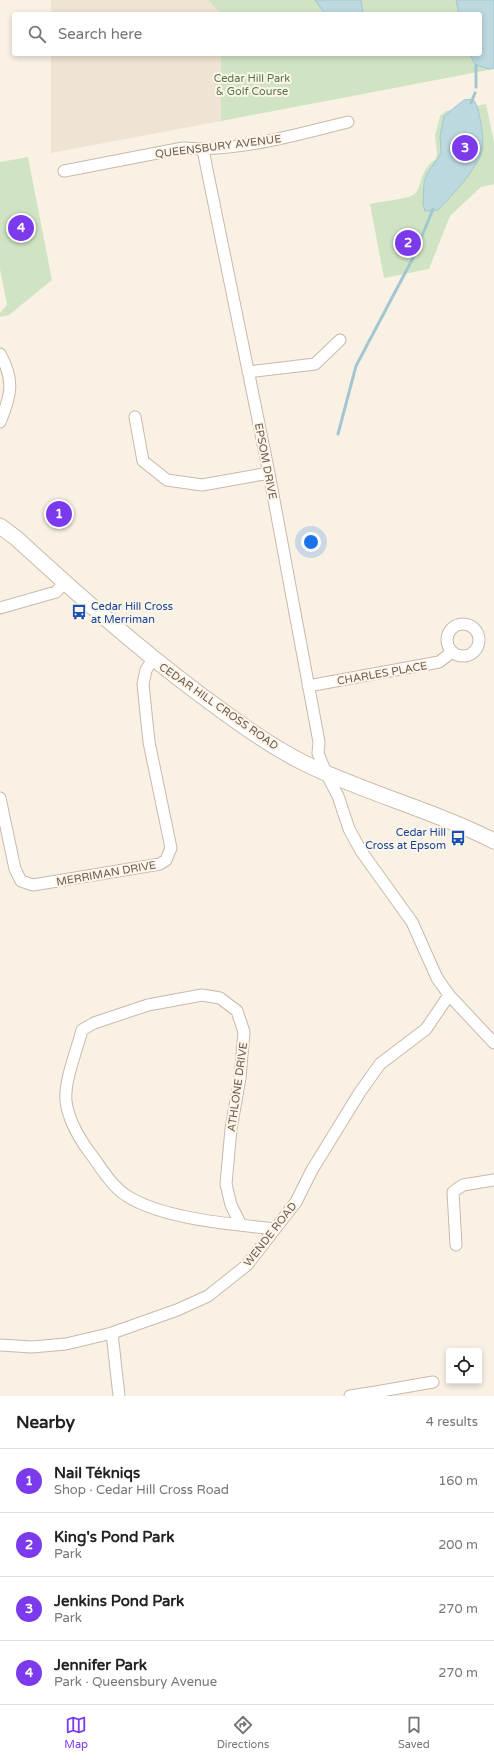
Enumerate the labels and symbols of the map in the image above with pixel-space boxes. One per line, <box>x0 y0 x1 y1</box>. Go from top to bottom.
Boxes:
park label: Cedar Hill Park & Golf Course <box>214 72 290 98</box>
street label: QUEENSBURY AVENUE <box>154 132 282 161</box>
pin: 3 <box>452 133 478 163</box>
pin: 4 <box>8 213 34 243</box>
pin: 2 <box>395 228 421 258</box>
street label: EPSOM DRIVE <box>252 422 279 500</box>
pin: 1 <box>46 499 72 529</box>
your location <box>301 532 321 552</box>
place label: Cedar Hill Cross at Merriman <box>91 600 173 626</box>
bus stop icon: Cedar Hill Cross at Merriman <box>70 603 88 621</box>
street label: CHARLES PLACE <box>336 659 428 688</box>
street label: CEDAR HILL CROSS ROAD <box>157 660 281 753</box>
place label: Cedar Hill Cross at Epsom <box>365 826 446 852</box>
bus stop icon: Cedar Hill Cross at Epsom <box>449 829 467 847</box>
street label: MERRIMAN DRIVE <box>55 858 157 889</box>
street label: ATHLONE DRIVE <box>225 1041 250 1133</box>
street label: WENDE ROAD <box>241 1199 300 1269</box>

